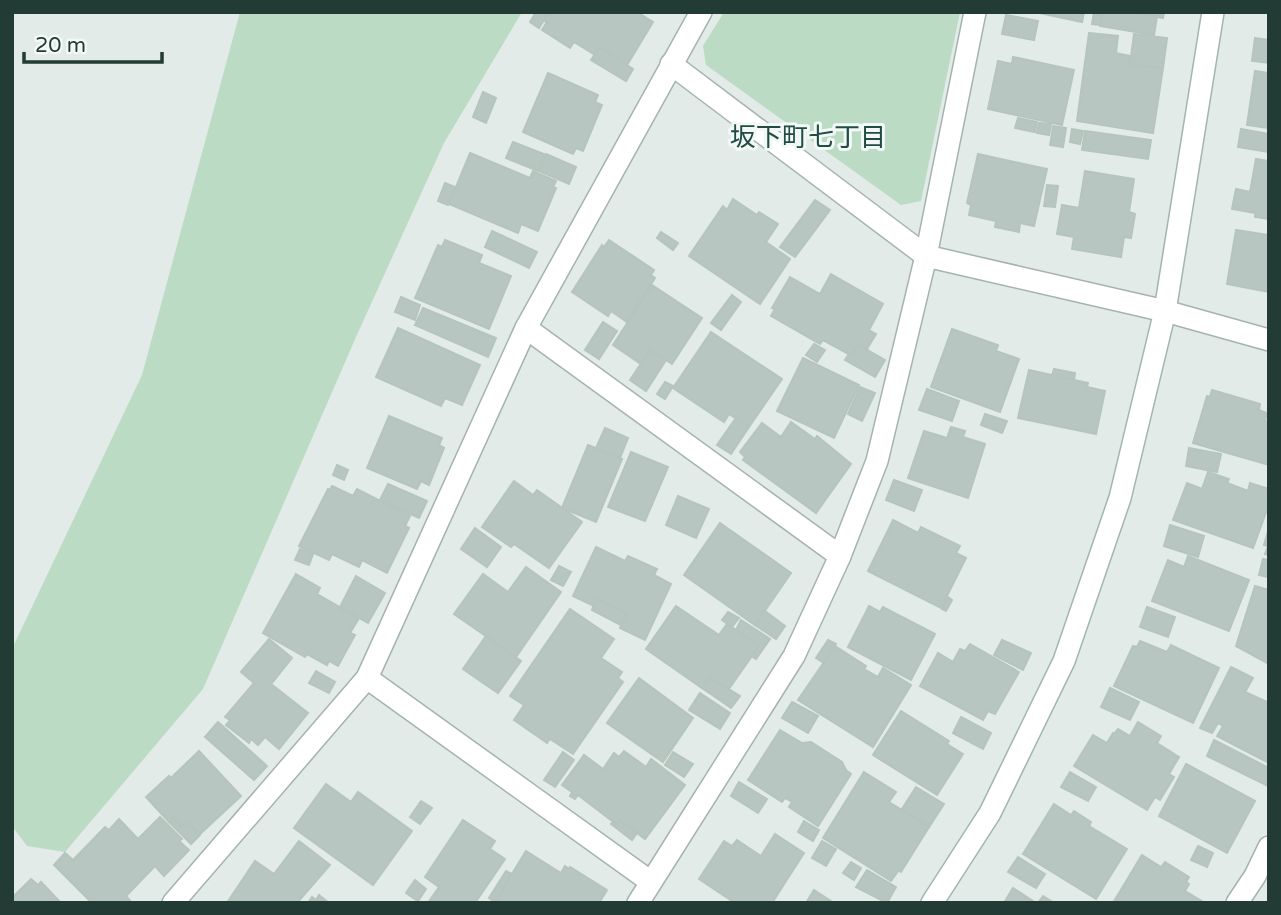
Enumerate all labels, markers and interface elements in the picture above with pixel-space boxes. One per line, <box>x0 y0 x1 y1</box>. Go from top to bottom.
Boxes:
scale bar <box>24 21 163 65</box>
text: 20 m <box>35 33 86 58</box>
district label: 坂下町七丁目 <box>730 122 886 153</box>

